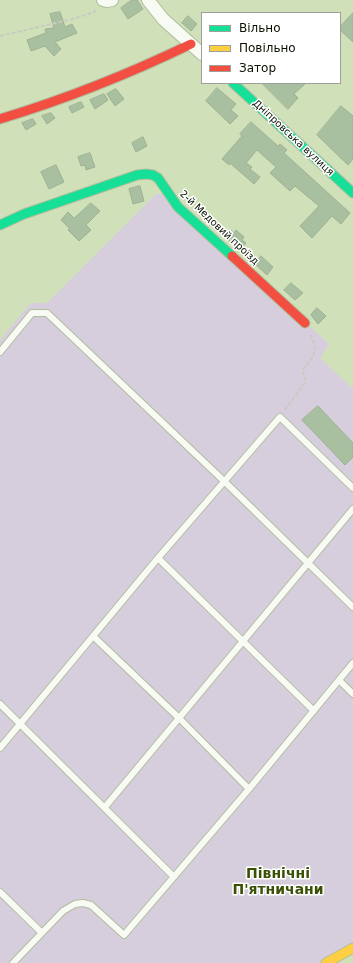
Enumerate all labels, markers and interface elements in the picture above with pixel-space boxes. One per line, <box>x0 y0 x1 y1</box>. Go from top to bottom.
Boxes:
legend <box>201 12 341 84</box>
text: Вільно <box>239 21 281 35</box>
text: Повільно <box>239 41 296 55</box>
text: Затор <box>239 61 276 75</box>
street label: Дніпровська вулиця <box>250 97 336 179</box>
street label: 2-й Медовий проїзд <box>177 188 261 268</box>
district label: Північні П'ятничани <box>232 866 324 898</box>

